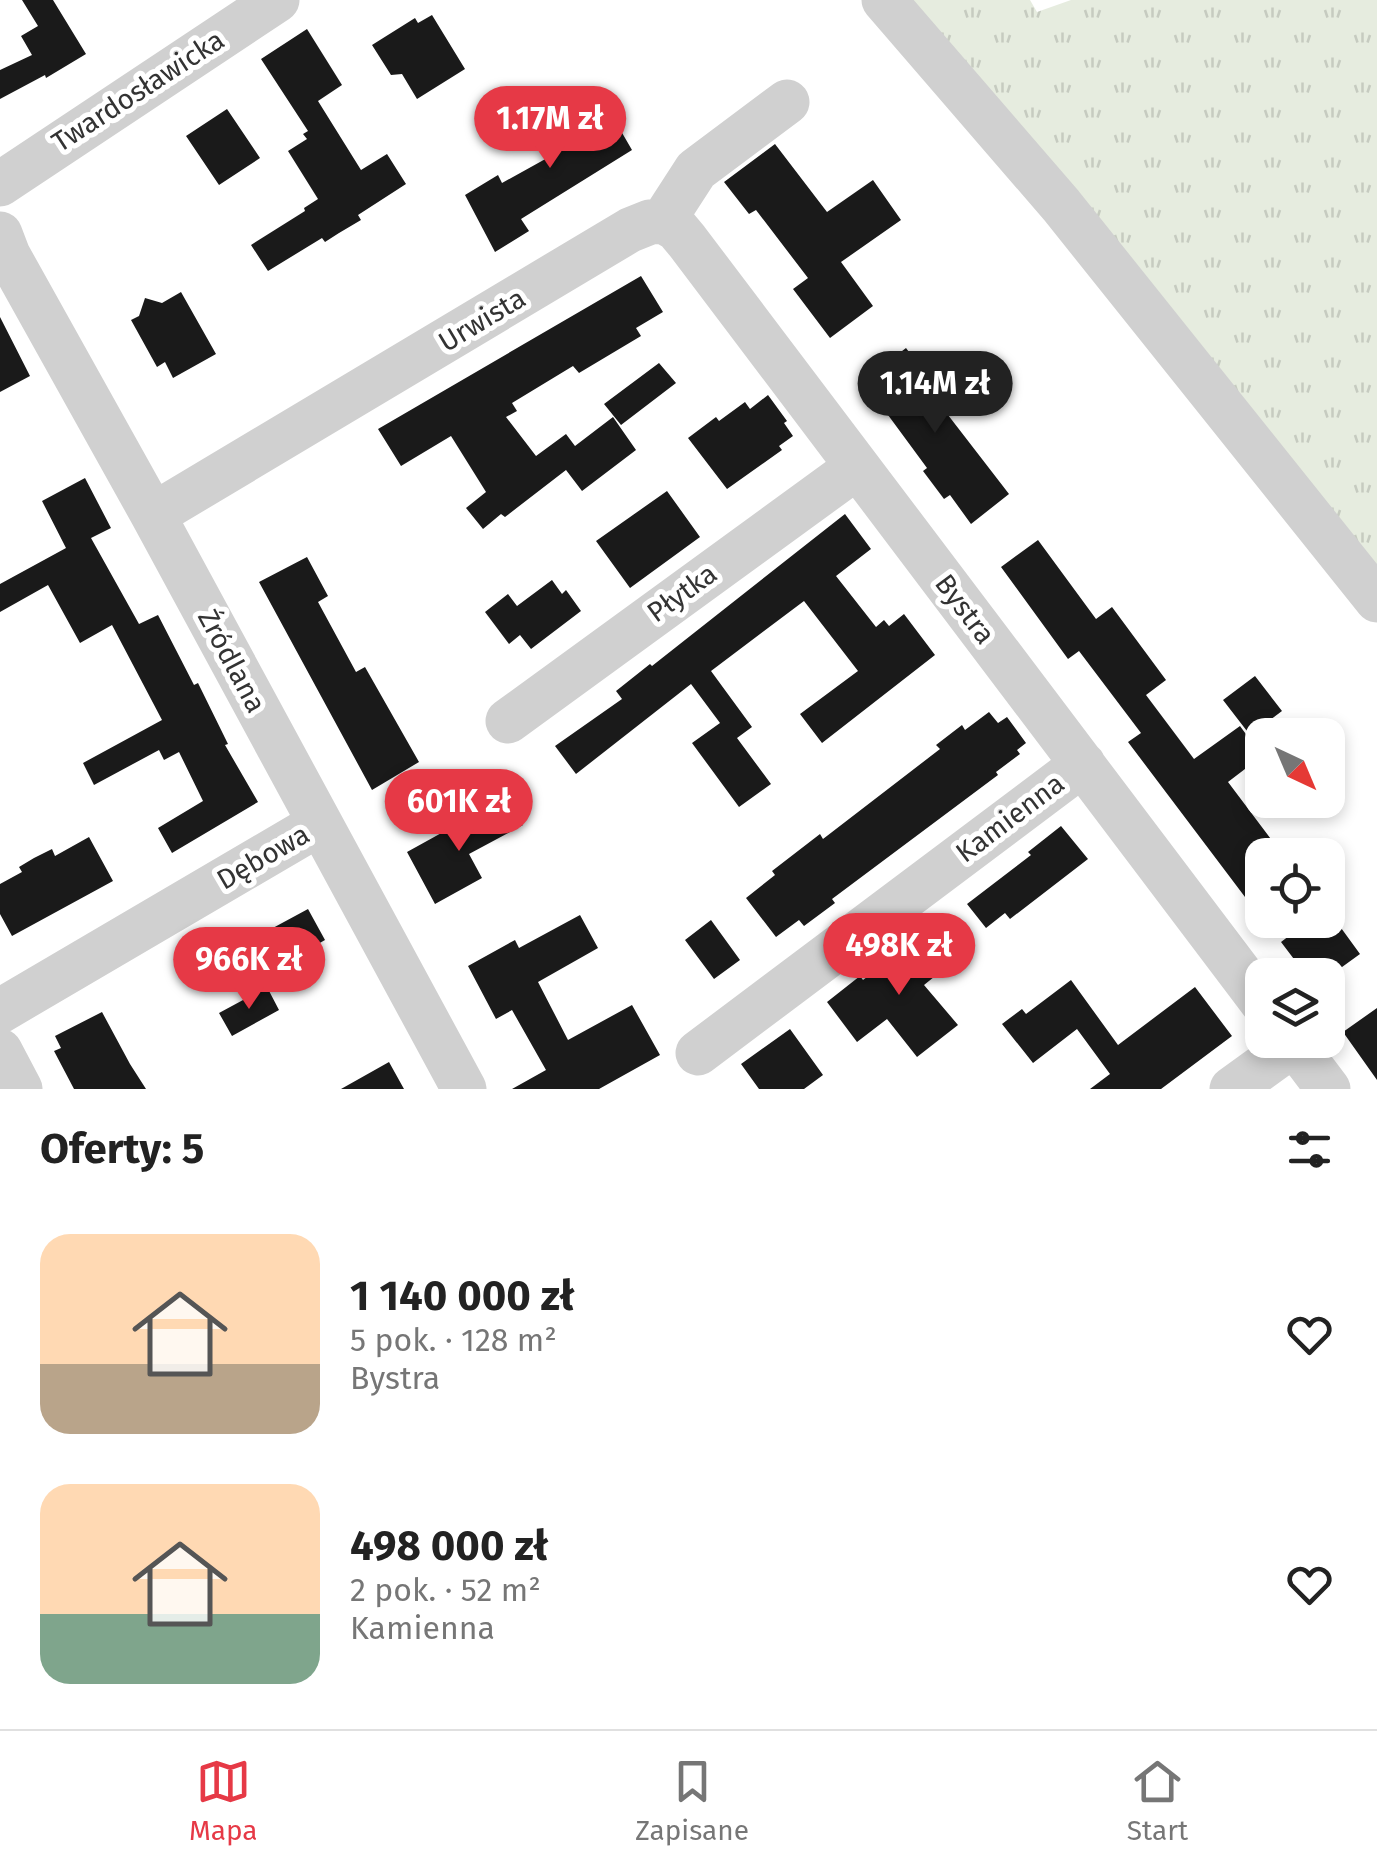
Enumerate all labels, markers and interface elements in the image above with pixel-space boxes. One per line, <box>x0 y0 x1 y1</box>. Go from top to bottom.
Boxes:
street label: Twardosławicka <box>46 23 230 159</box>
pin: 1.17M zł <box>447 86 653 171</box>
text: 1.17M zł <box>496 99 604 137</box>
street label: Urwista <box>433 281 531 359</box>
pin: 1.14M zł <box>832 351 1038 436</box>
text: 1.14M zł <box>880 364 990 402</box>
street label: Płytka <box>641 557 723 629</box>
street label: Bystra <box>928 568 1002 650</box>
street label: Źródlana <box>191 604 273 718</box>
north arrow <box>1245 718 1345 818</box>
map controls <box>1245 718 1345 1058</box>
street label: Kamienna <box>949 767 1071 869</box>
pin: 601K zł <box>367 769 551 854</box>
text: 601K zł <box>407 782 511 820</box>
street label: Dębowa <box>211 817 315 897</box>
button: locate <box>1245 838 1345 938</box>
pin: 498K zł <box>807 913 991 998</box>
text: 498K zł <box>845 926 953 964</box>
pin: 966K zł <box>157 927 341 1012</box>
text: 966K zł <box>195 940 303 978</box>
button: layers <box>1245 958 1345 1058</box>
icon: filters <box>1282 1122 1337 1177</box>
text: Oferty: 5 <box>40 1124 204 1174</box>
text: 1 140 000 zł <box>350 1271 575 1321</box>
icon: home <box>120 1274 240 1394</box>
icon: heart <box>1282 1307 1337 1362</box>
text: 5 pok. · 128 m² <box>350 1321 557 1359</box>
text: Bystra <box>350 1359 440 1397</box>
text: 498 000 zł <box>350 1521 548 1571</box>
icon: home <box>120 1524 240 1644</box>
icon: heart <box>1282 1557 1337 1612</box>
text: 2 pok. · 52 m² <box>350 1571 541 1609</box>
text: Kamienna <box>350 1609 495 1647</box>
tab: Mapa <box>189 1754 258 1847</box>
tab: Zapisane <box>635 1754 749 1847</box>
tab: Start <box>1127 1754 1188 1847</box>

